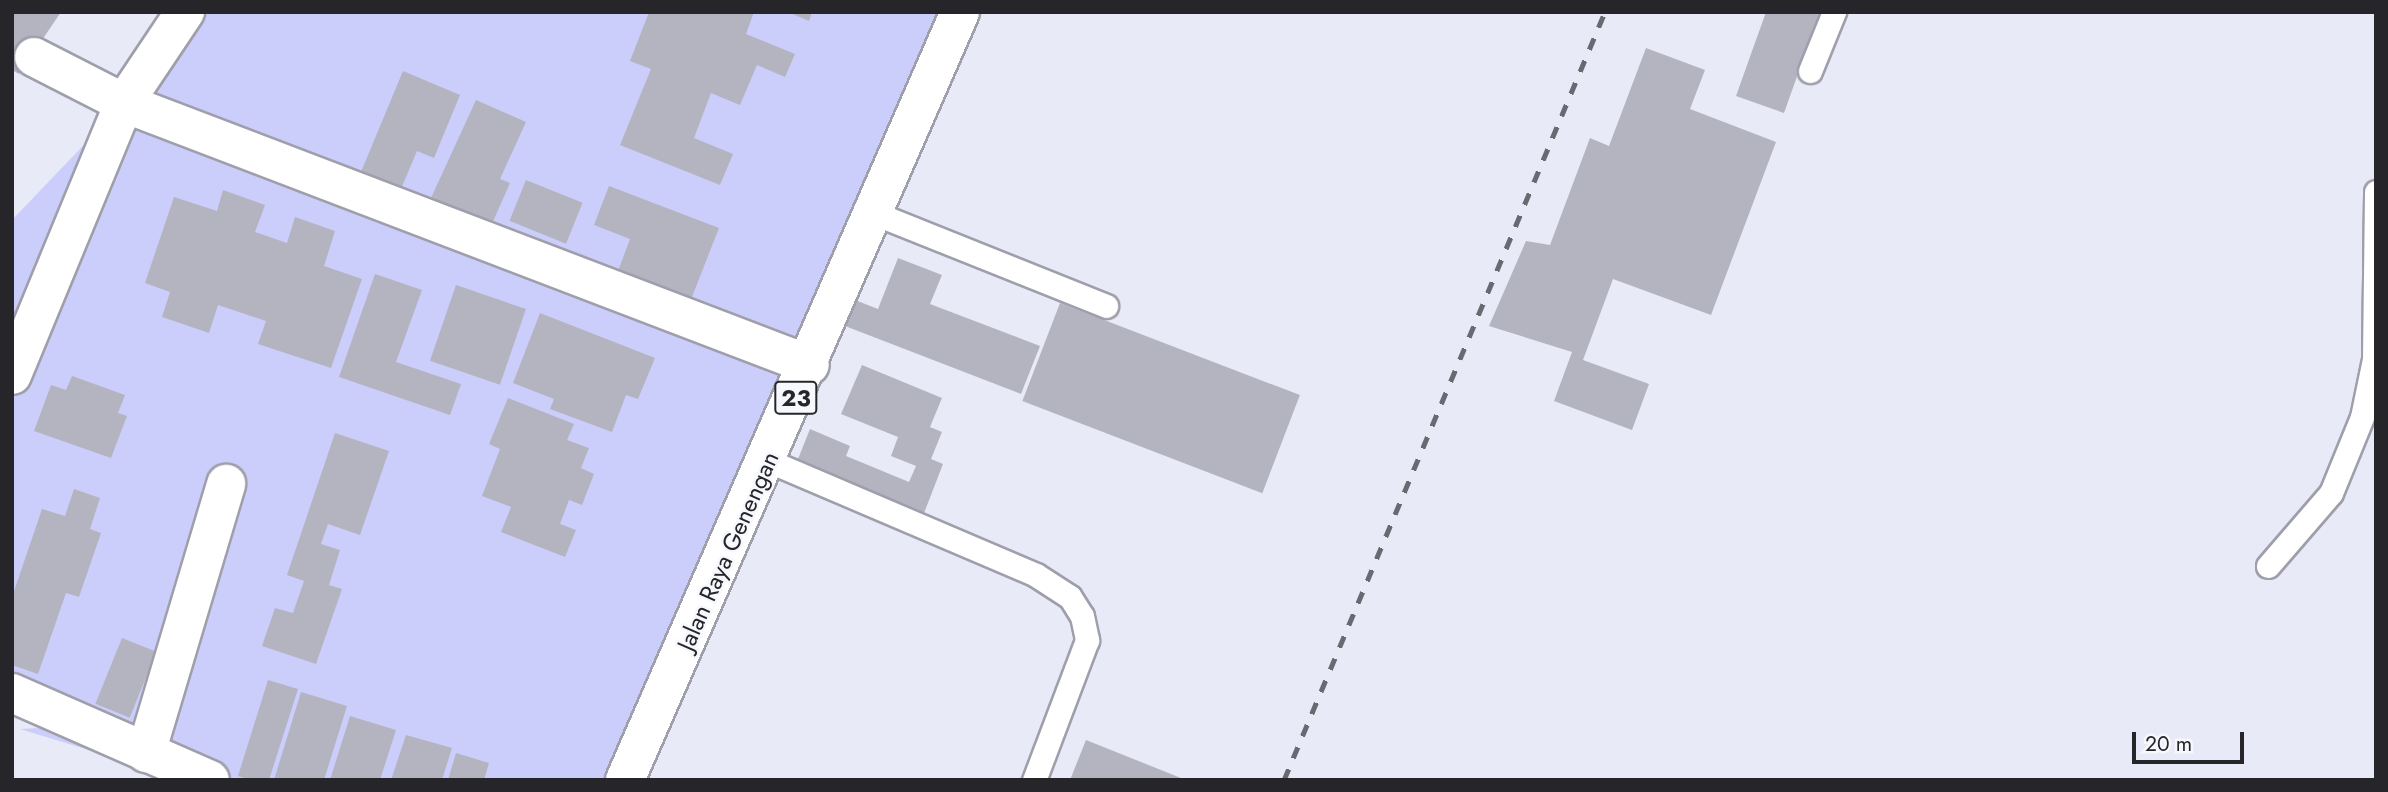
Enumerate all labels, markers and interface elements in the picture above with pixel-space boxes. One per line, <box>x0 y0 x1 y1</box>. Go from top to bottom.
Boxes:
road number: 23 <box>773 378 819 418</box>
street label: Jalan Raya Genengan <box>671 447 785 655</box>
scale bar <box>2136 718 2248 762</box>
text: 20 m <box>2145 729 2192 759</box>

